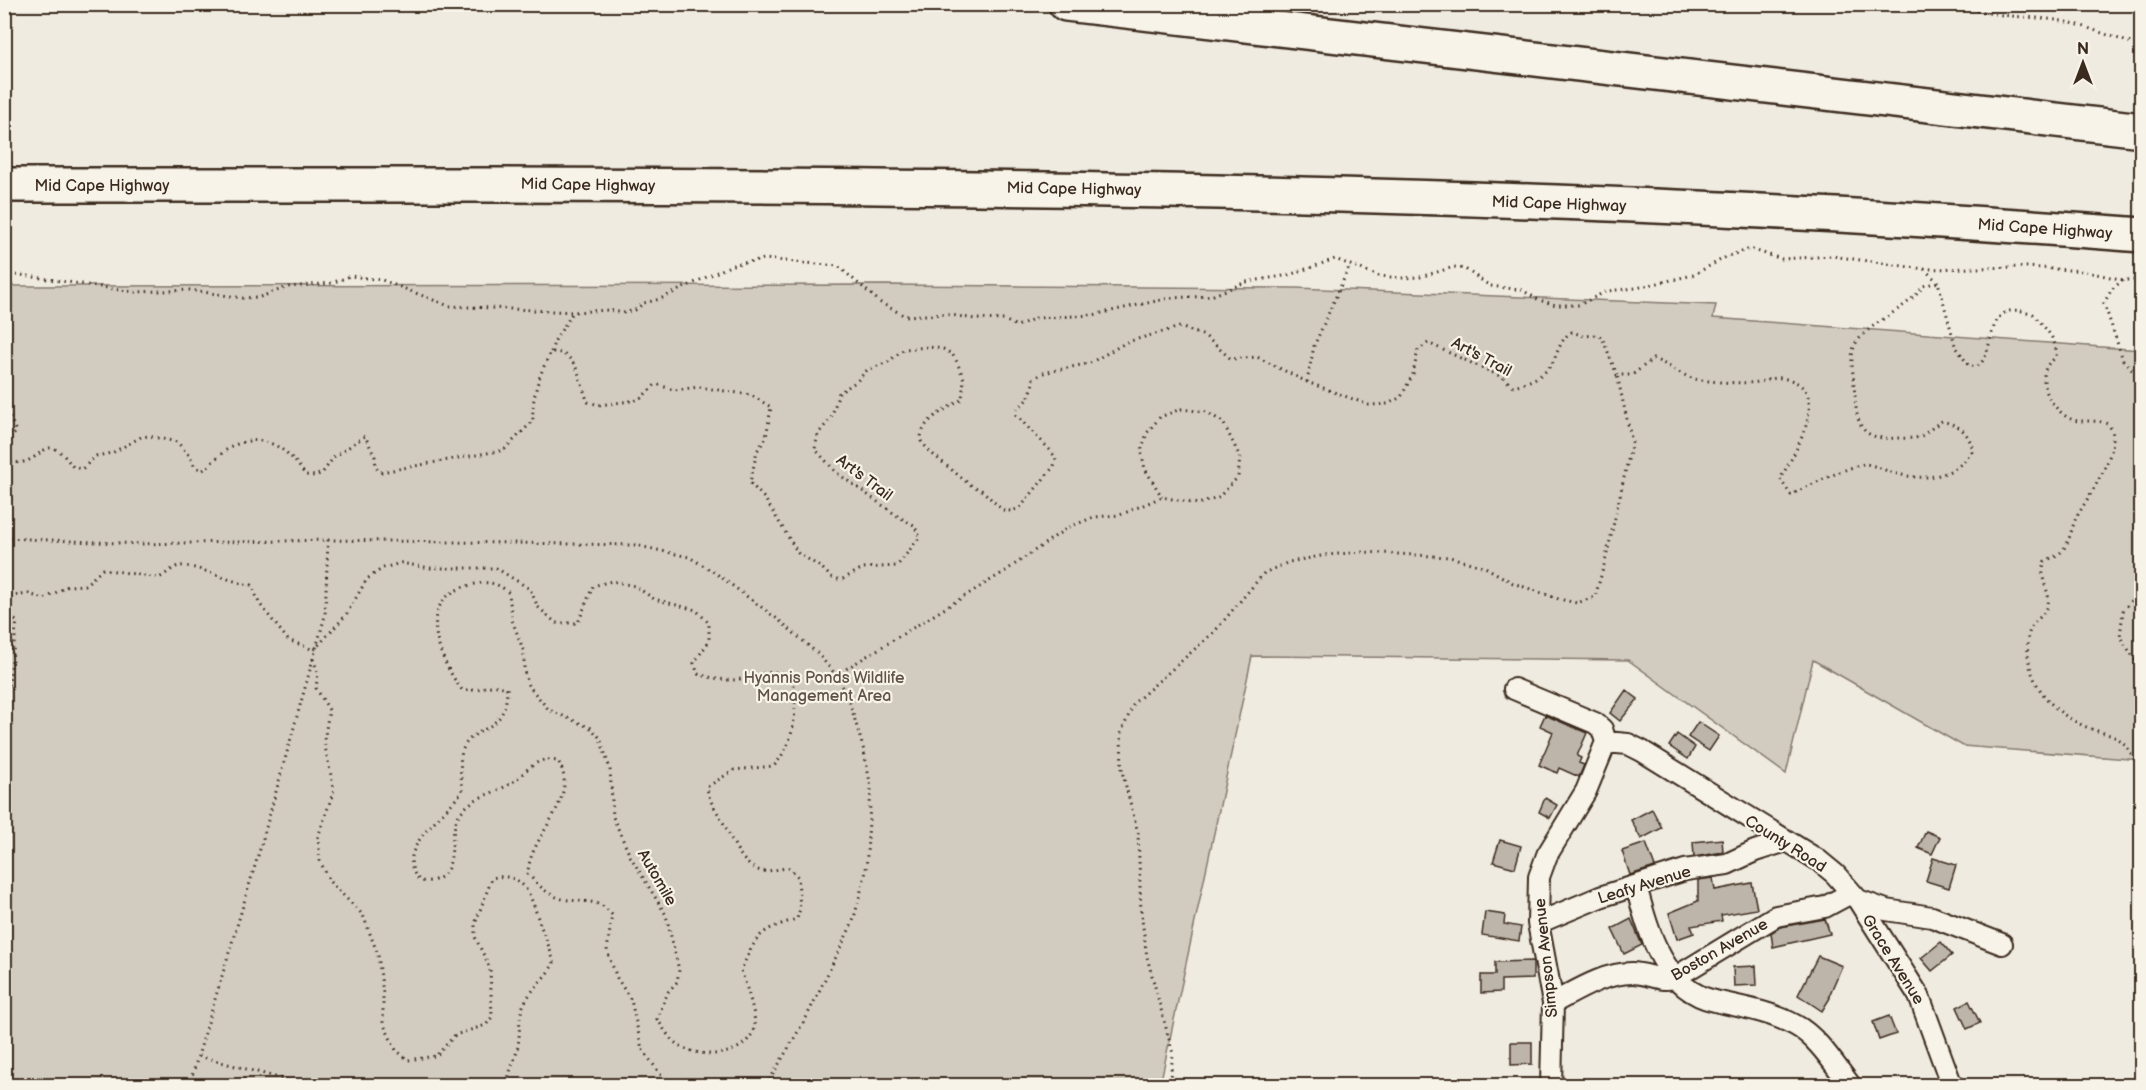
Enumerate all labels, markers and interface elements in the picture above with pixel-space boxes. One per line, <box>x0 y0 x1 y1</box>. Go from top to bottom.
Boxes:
north arrow <box>2053 33 2113 93</box>
text: N <box>2077 40 2089 59</box>
street label: Mid Cape Highway <box>520 175 656 196</box>
street label: Mid Cape Highway <box>35 177 170 196</box>
street label: Mid Cape Highway <box>1006 179 1142 200</box>
street label: Mid Cape Highway <box>1491 193 1627 216</box>
street label: Mid Cape Highway <box>1977 215 2114 244</box>
street label: Art's Trail <box>1448 334 1515 381</box>
street label: Art's Trail <box>832 451 896 506</box>
park label: Hyannis Ponds Wildlife Management Area <box>743 669 905 706</box>
street label: County Road <box>1741 812 1829 877</box>
street label: Automile <box>633 846 681 910</box>
street label: Leafy Avenue <box>1596 862 1694 909</box>
street label: Simpson Avenue <box>1531 897 1562 1018</box>
street label: Grace Avenue <box>1858 911 1928 1009</box>
street label: Boston Avenue <box>1668 915 1772 986</box>

